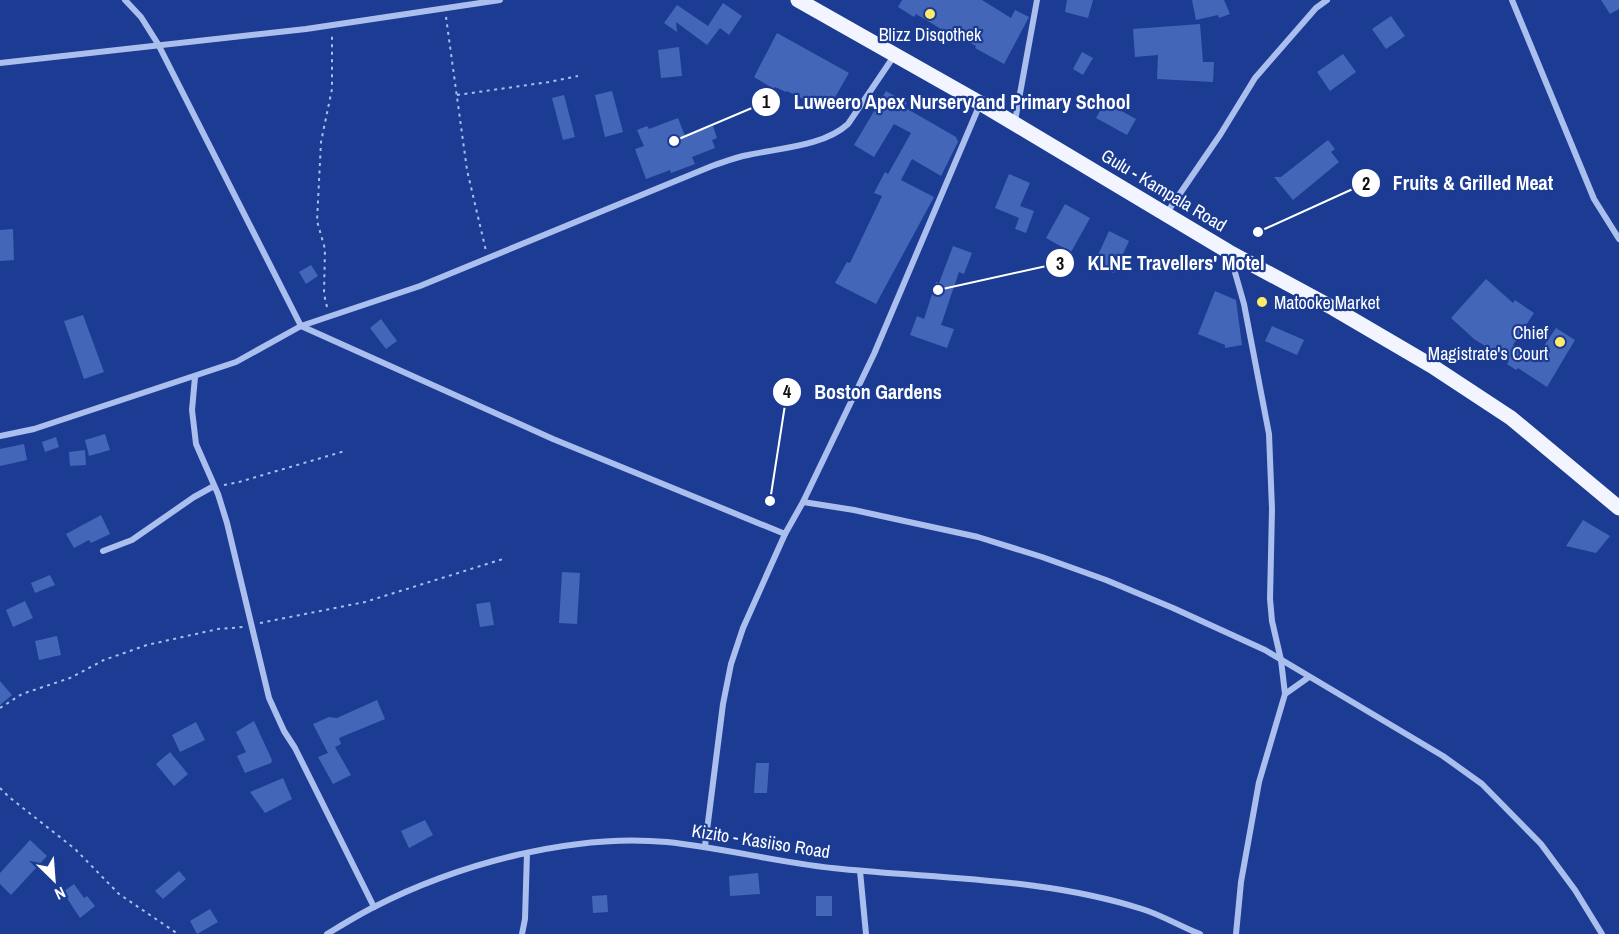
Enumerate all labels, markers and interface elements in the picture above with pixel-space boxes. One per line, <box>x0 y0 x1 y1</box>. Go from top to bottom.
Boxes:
marker: Blizz Disqothek <box>923 7 937 21</box>
place label: Blizz Disqothek <box>879 22 982 47</box>
callout: Luweero Apex Nursery and Primary School <box>751 83 1143 121</box>
text: Luweero Apex Nursery and Primary School <box>794 88 1130 115</box>
text: 1 <box>762 89 771 114</box>
street label: Gulu - Kampala Road <box>1097 143 1231 237</box>
callout: Fruits & Grilled Meat <box>1351 164 1565 202</box>
text: Fruits & Grilled Meat <box>1393 169 1554 196</box>
text: 2 <box>1362 171 1370 196</box>
callout: KLNE Travellers' Motel <box>1045 244 1276 282</box>
text: KLNE Travellers' Motel <box>1087 249 1265 276</box>
text: 3 <box>1056 251 1064 276</box>
place label: Matooke Market <box>1274 290 1380 315</box>
marker: Matooke Market <box>1255 295 1269 309</box>
place label: Chief Magistrate's Court <box>1428 320 1549 366</box>
marker: Chief Magistrate's Court <box>1553 335 1567 349</box>
callout: Boston Gardens <box>772 373 954 411</box>
text: Boston Gardens <box>814 378 942 405</box>
text: 4 <box>783 379 792 404</box>
street label: Kizito - Kasiiso Road <box>690 818 832 864</box>
north arrow <box>24 850 84 910</box>
text: N <box>51 882 69 906</box>

